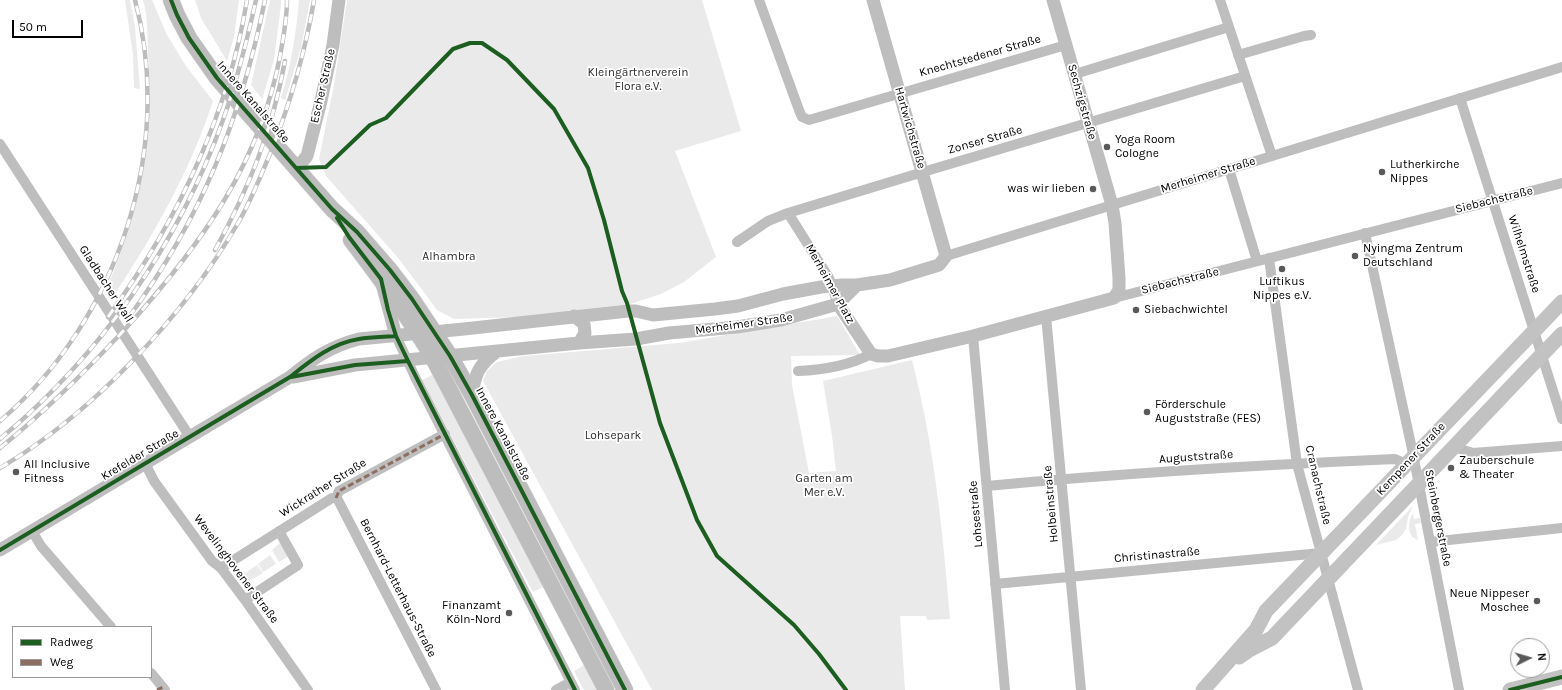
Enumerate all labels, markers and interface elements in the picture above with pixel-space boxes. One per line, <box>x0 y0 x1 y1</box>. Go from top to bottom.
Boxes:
scale bar <box>14 12 85 38</box>
text: 50 m <box>19 20 47 34</box>
street label: Knechtstedener Straße <box>918 32 1042 80</box>
street label: Escher Straße <box>307 47 339 125</box>
street label: Innere Kanalstraße <box>214 58 292 146</box>
street label: Sechzigstraße <box>1064 62 1100 142</box>
park label: Kleingärtnerverein Flora e.V. <box>587 66 689 94</box>
street label: Hartwichstraße <box>891 85 929 171</box>
street label: Zonser Straße <box>946 122 1024 158</box>
place label: Yoga Room Cologne <box>1115 133 1175 161</box>
marker: Yoga Room Cologne <box>1102 142 1112 152</box>
street label: Merheimer Straße <box>1159 154 1257 196</box>
place label: Lutherkirche Nippes <box>1390 158 1459 186</box>
marker: Lutherkirche Nippes <box>1377 167 1387 177</box>
place label: was wir lieben <box>1007 182 1085 196</box>
street label: Siebachstraße <box>1454 183 1534 217</box>
marker: was wir lieben <box>1088 184 1098 194</box>
street label: Wilhelmstraße <box>1505 213 1543 295</box>
street label: Merheimer Platz <box>802 242 858 326</box>
place label: Nyingma Zentrum Deutschland <box>1363 242 1463 270</box>
street label: Gladbacher Wall <box>76 243 136 325</box>
park label: Alhambra <box>422 250 476 264</box>
marker: Nyingma Zentrum Deutschland <box>1350 251 1360 261</box>
street label: Siebachstraße <box>1140 264 1220 298</box>
marker: Luftikus Nippes e.V. <box>1277 264 1287 274</box>
place label: Luftikus Nippes e.V. <box>1253 275 1311 303</box>
place label: Siebachwichtel <box>1144 303 1228 317</box>
marker: Siebachwichtel <box>1131 305 1141 315</box>
street label: Merheimer Straße <box>694 310 794 338</box>
street label: Innere Kanalstraße <box>472 385 534 483</box>
place label: Förderschule Auguststraße (FES) <box>1155 398 1261 426</box>
marker: Förderschule Auguststraße (FES) <box>1142 407 1152 417</box>
street label: Kempener Straße <box>1373 419 1449 499</box>
street label: Krefelder Straße <box>99 426 181 484</box>
park label: Lohsepark <box>585 429 641 443</box>
street label: Cranachstraße <box>1302 444 1334 526</box>
street label: Auguststraße <box>1158 447 1234 467</box>
place label: Zauberschule & Theater <box>1459 454 1534 482</box>
street label: Wickrather Straße <box>277 456 369 520</box>
place label: All Inclusive Fitness <box>24 458 90 486</box>
marker: Zauberschule & Theater <box>1446 463 1456 473</box>
street label: Holbeinstraße <box>1040 465 1062 543</box>
marker: All Inclusive Fitness <box>11 467 21 477</box>
street label: Steinbergerstraße <box>1422 468 1454 568</box>
park label: Garten am Mer e.V. <box>795 472 853 500</box>
street label: Lohsestraße <box>966 480 986 548</box>
street label: Wevelinghovener Straße <box>190 512 282 626</box>
street label: Bernhard-Letterhaus-Straße <box>357 516 439 660</box>
street label: Christinastraße <box>1114 544 1200 566</box>
place label: Neue Nippeser Moschee <box>1450 587 1529 615</box>
marker: Neue Nippeser Moschee <box>1532 596 1542 606</box>
place label: Finanzamt Köln-Nord <box>442 599 501 627</box>
marker: Finanzamt Köln-Nord <box>504 608 514 618</box>
legend <box>12 626 152 678</box>
text: Radweg <box>50 635 93 649</box>
north arrow <box>1510 638 1550 678</box>
text: N <box>1535 652 1548 661</box>
text: Weg <box>50 655 73 669</box>

